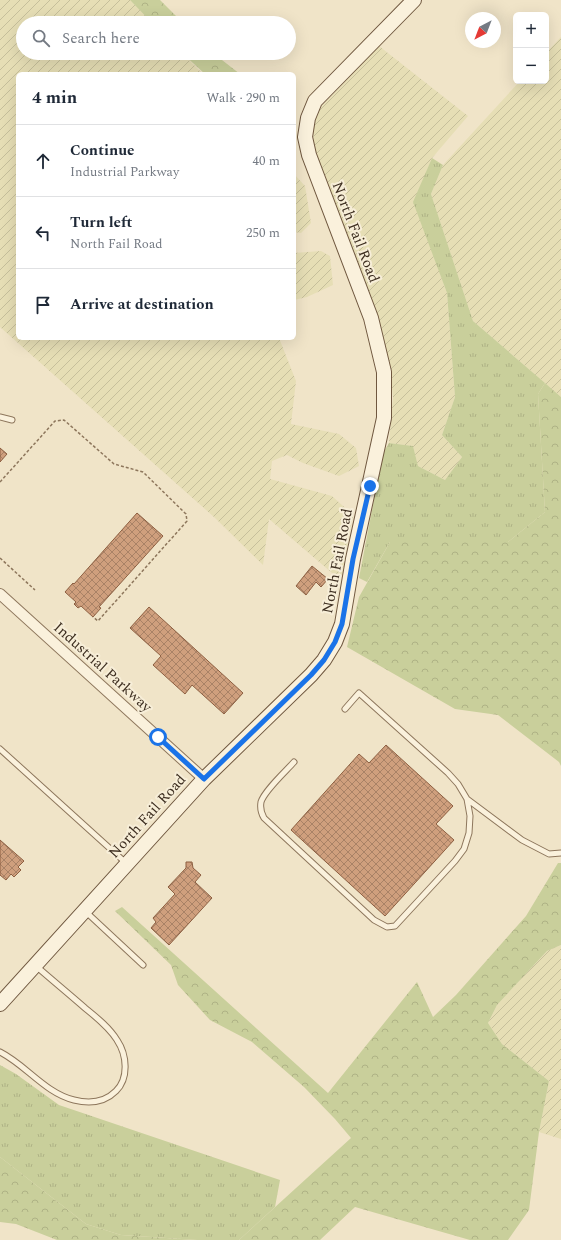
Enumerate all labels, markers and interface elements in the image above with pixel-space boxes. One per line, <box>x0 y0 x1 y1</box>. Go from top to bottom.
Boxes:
north arrow <box>465 12 501 48</box>
map controls <box>513 12 549 84</box>
button: + <box>513 12 549 48</box>
search box <box>16 16 296 60</box>
icon: search <box>30 27 52 49</box>
text: Search here <box>62 27 140 50</box>
button: − <box>513 48 549 84</box>
text: 4 min <box>32 85 77 111</box>
text: Walk · 290 m <box>206 88 280 108</box>
text: Continue <box>70 139 135 162</box>
icon: ahead <box>32 150 54 172</box>
text: 40 m <box>253 151 280 171</box>
text: Industrial Parkway <box>70 162 179 182</box>
street label: North Fail Road <box>326 178 385 286</box>
text: Turn left <box>70 211 132 234</box>
icon: left <box>32 222 54 244</box>
text: 250 m <box>246 223 280 243</box>
text: North Fail Road <box>70 234 163 254</box>
text: Arrive at destination <box>70 293 214 316</box>
icon: arrive <box>32 294 54 316</box>
route end <box>361 477 379 495</box>
street label: North Fail Road <box>316 507 359 616</box>
street label: Industrial Parkway <box>48 617 158 719</box>
route start <box>149 728 167 746</box>
street label: North Fail Road <box>103 769 192 864</box>

